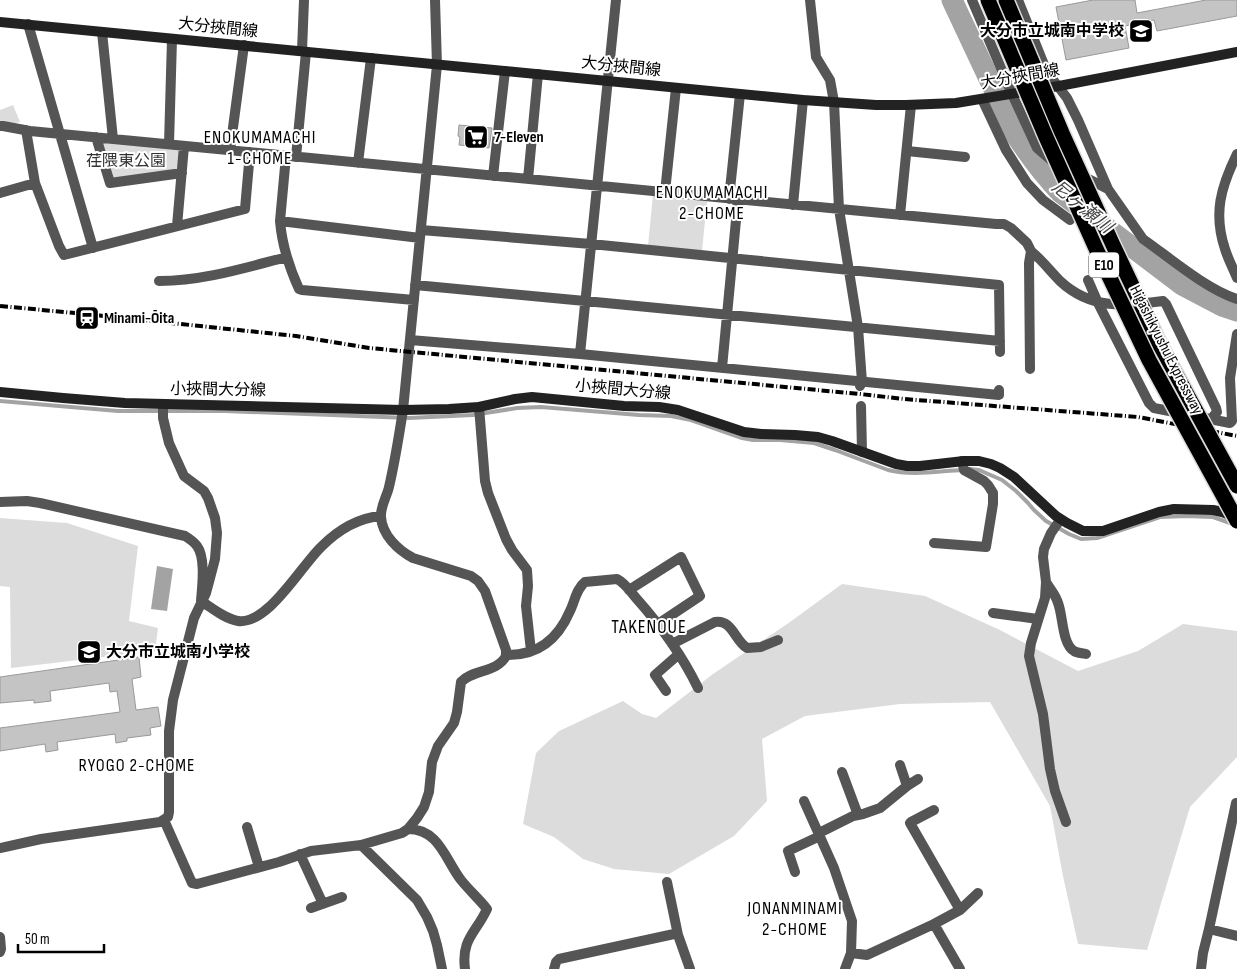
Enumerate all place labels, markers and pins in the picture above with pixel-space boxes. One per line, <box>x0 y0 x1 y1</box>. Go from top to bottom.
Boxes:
school or university icon: 大分市立城南中学校 <box>1128 18 1154 44</box>
place label: 大分市立城南中学校 <box>980 21 1124 41</box>
supermarket icon: 7-Eleven <box>463 124 489 150</box>
place label: 7-Eleven <box>494 128 544 147</box>
station icon: Minami-Ōita <box>74 305 100 331</box>
place label: Minami-Ōita <box>104 309 174 328</box>
school or university icon: 大分市立城南小学校 <box>76 639 102 665</box>
place label: 大分市立城南小学校 <box>106 642 250 662</box>

